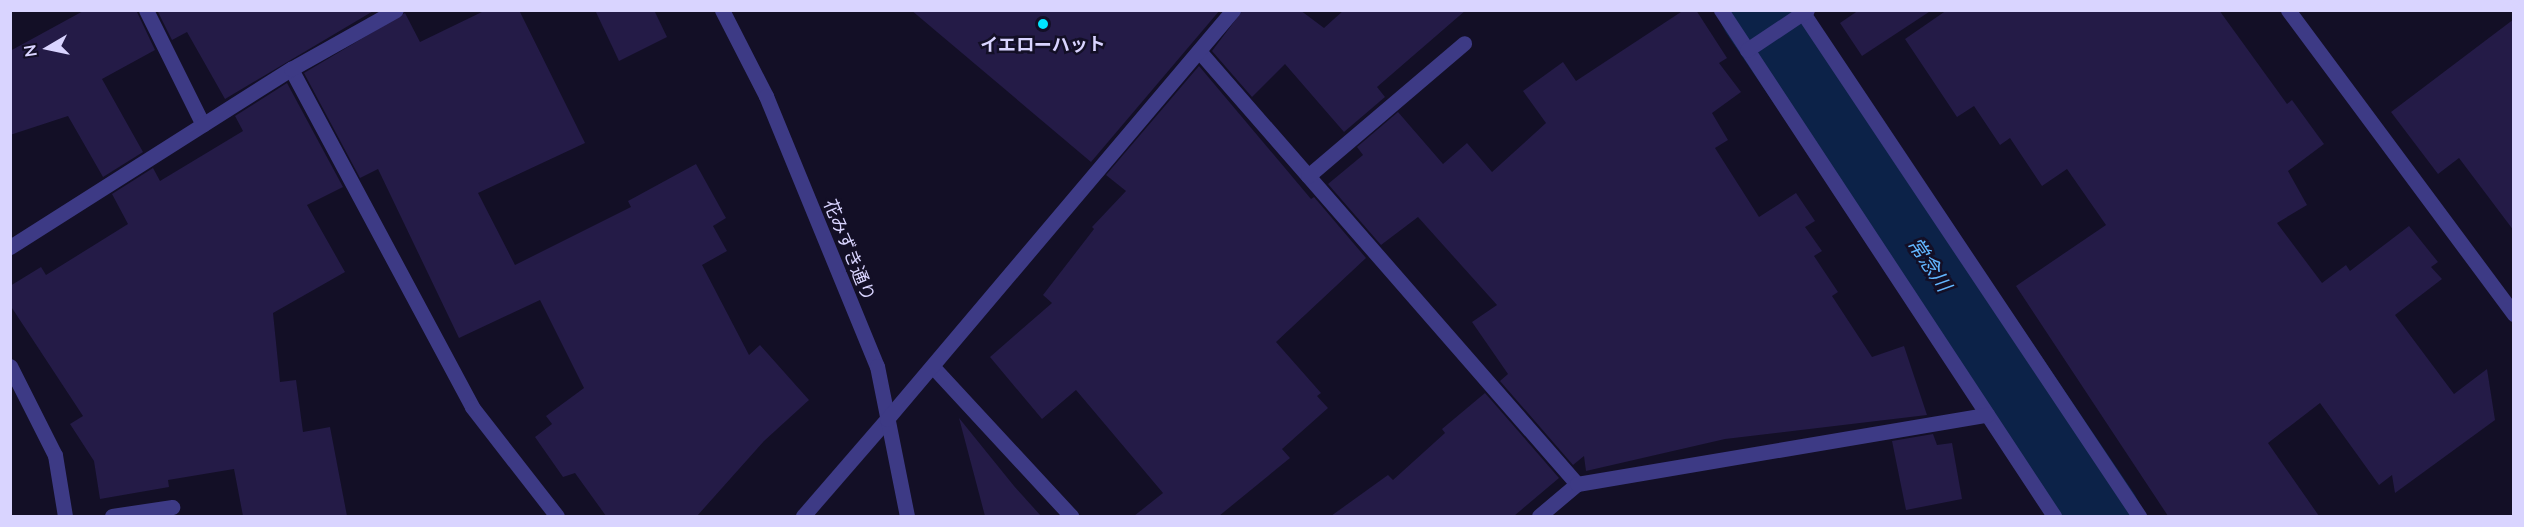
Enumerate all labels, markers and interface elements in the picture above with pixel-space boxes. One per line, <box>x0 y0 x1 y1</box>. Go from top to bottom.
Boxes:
marker: イエローハット <box>1036 17 1050 31</box>
north arrow <box>18 18 78 78</box>
place label: イエローハット <box>980 33 1106 55</box>
text: N <box>19 43 40 58</box>
street label: 花みずき通り <box>820 196 880 304</box>
water label: 常念川 <box>1903 232 1957 296</box>

